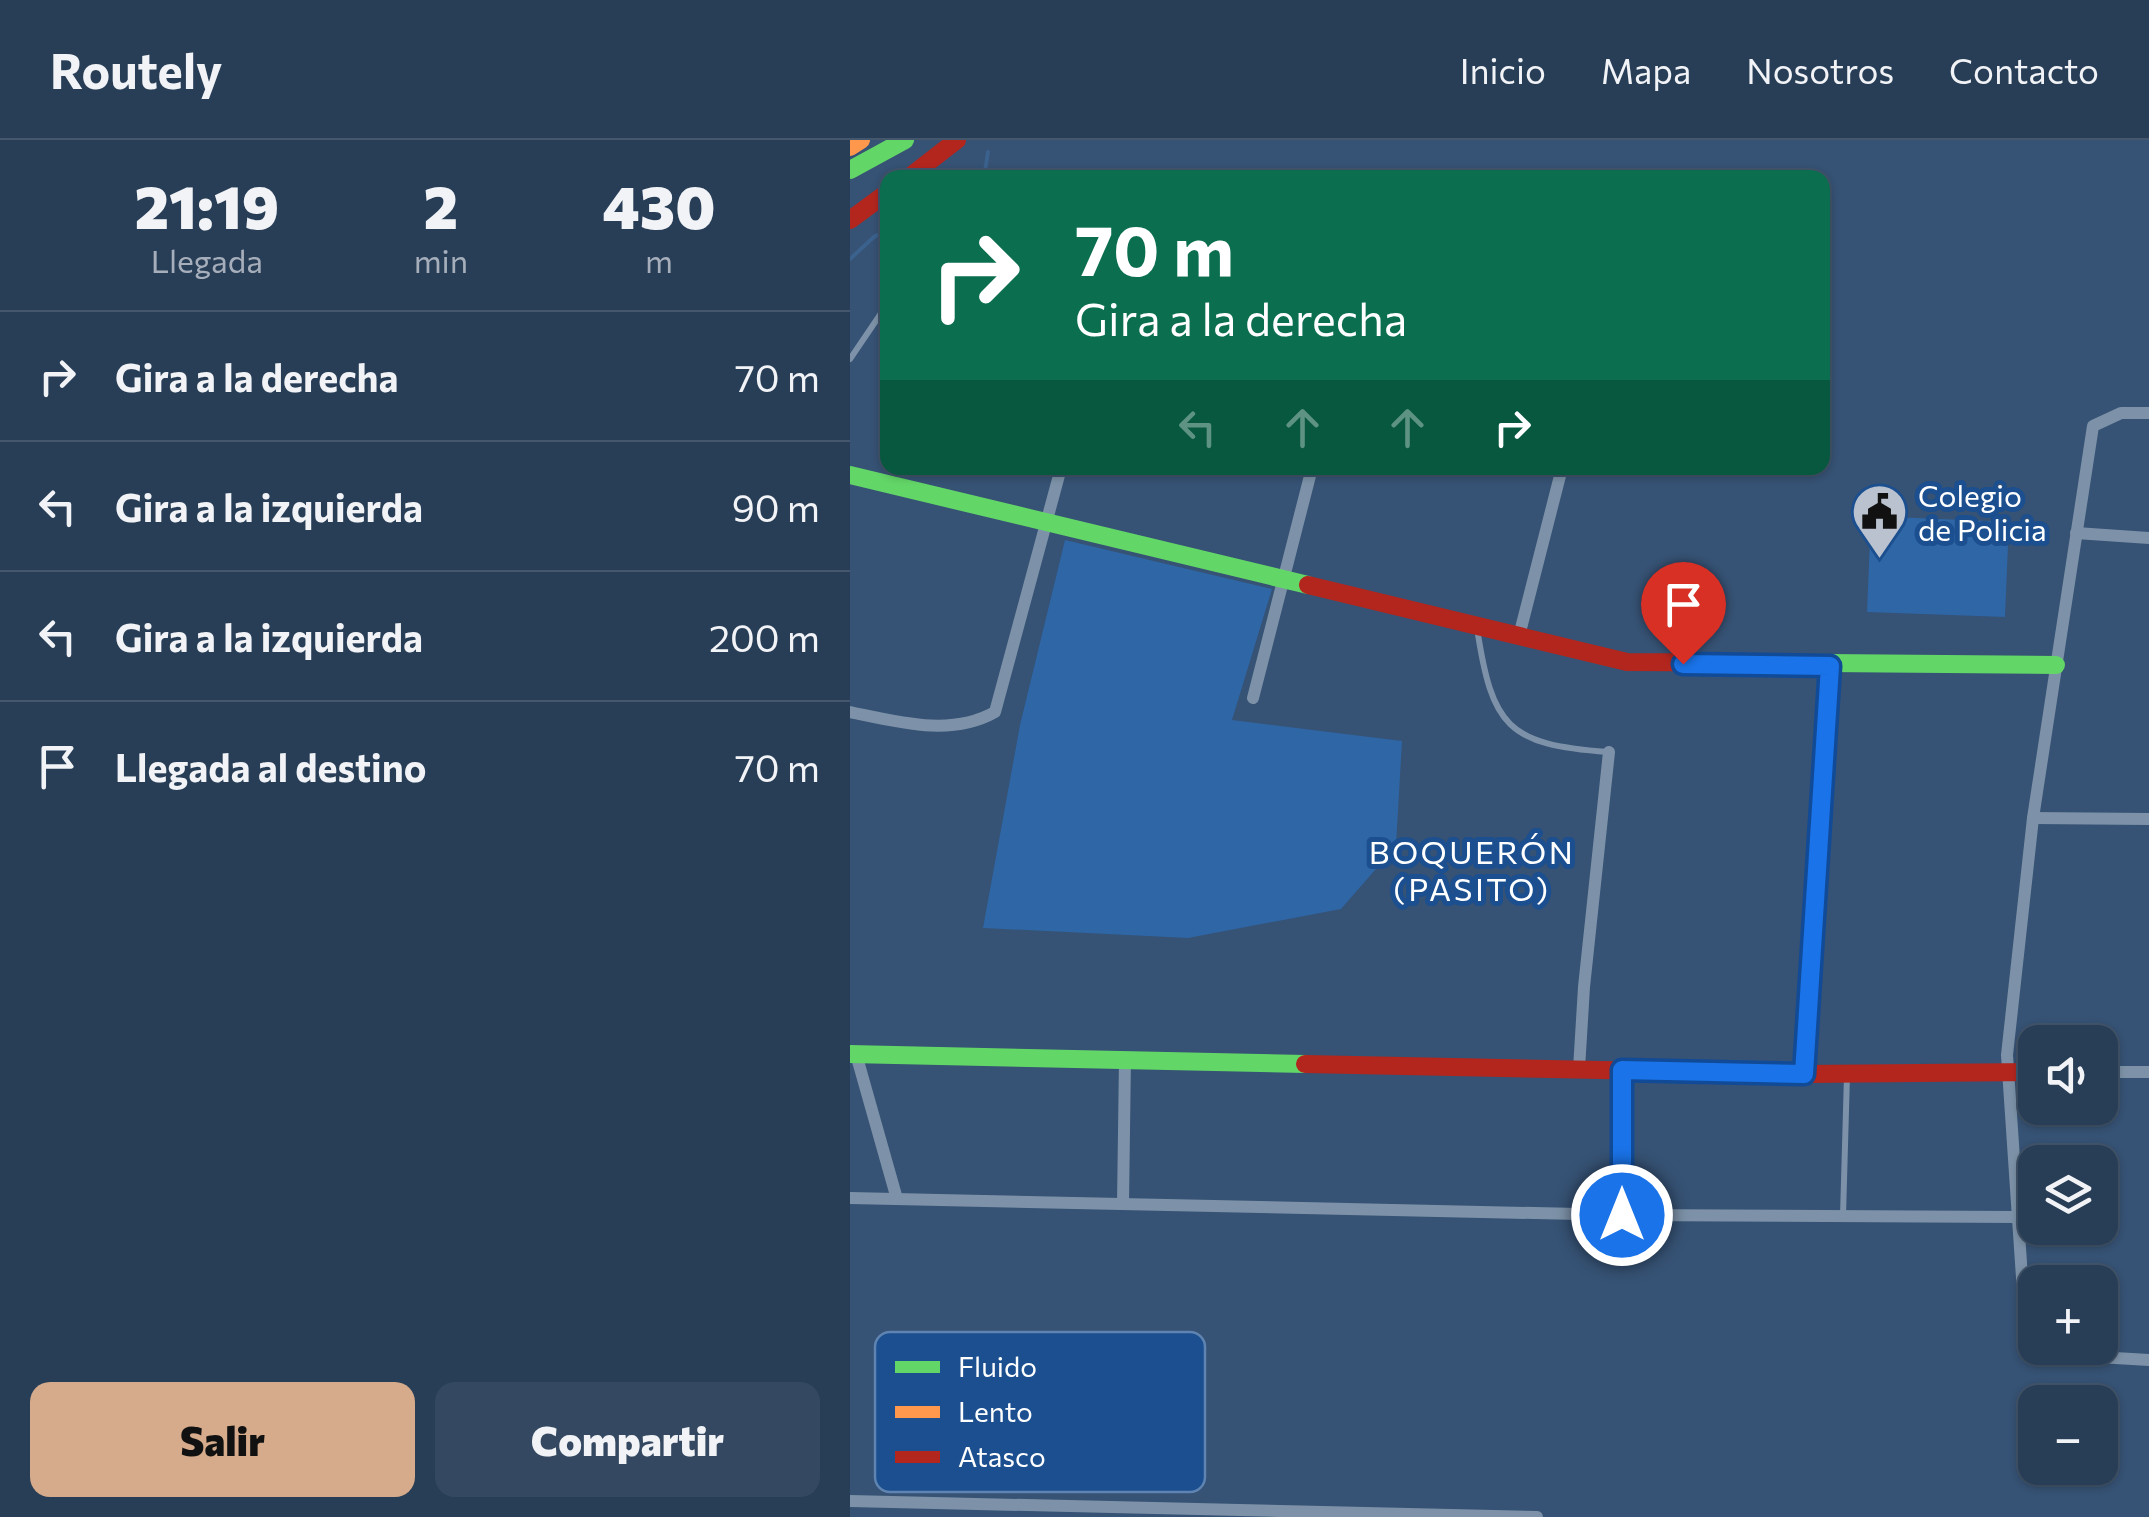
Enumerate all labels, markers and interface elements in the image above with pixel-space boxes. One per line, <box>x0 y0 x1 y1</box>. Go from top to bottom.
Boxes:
text: Routely <box>50 40 222 99</box>
text: Inicio <box>1460 48 1546 91</box>
text: Mapa <box>1601 48 1691 91</box>
text: Nosotros <box>1746 48 1894 91</box>
text: Contacto <box>1949 48 2099 91</box>
text: 21:19 <box>134 168 279 241</box>
text: 2 <box>424 168 458 241</box>
text: 430 <box>603 168 716 241</box>
text: 70 m <box>1075 205 1234 290</box>
icon: right <box>910 210 1040 340</box>
text: Llegada <box>151 240 263 280</box>
text: min <box>414 240 468 280</box>
text: m <box>645 240 673 280</box>
text: Gira a la derecha <box>1075 290 1407 345</box>
icon: right <box>30 349 85 404</box>
text: Gira a la derecha <box>115 353 399 400</box>
text: 70 m <box>735 353 820 400</box>
icon: left <box>1170 400 1225 455</box>
icon: ahead <box>1275 400 1330 455</box>
icon: ahead <box>1380 400 1435 455</box>
icon: right <box>1485 400 1540 455</box>
place label: Colegio de Policia <box>1918 476 2047 547</box>
icon: left <box>30 479 85 534</box>
public building icon: Colegio de Policia <box>1849 481 1909 560</box>
text: Gira a la izquierda <box>115 483 423 530</box>
text: 90 m <box>732 483 820 530</box>
pin <box>1641 562 1726 665</box>
icon: arrive <box>1656 577 1711 632</box>
icon: left <box>30 609 85 664</box>
text: Gira a la izquierda <box>115 613 423 660</box>
text: 200 m <box>709 613 820 660</box>
icon: arrive <box>30 739 85 794</box>
text: Llegada al destino <box>115 743 426 790</box>
text: 70 m <box>735 743 820 790</box>
district label: BOQUERÓN (PASITO) <box>1369 831 1575 908</box>
map controls <box>2018 1025 2118 1485</box>
button: sound <box>2018 1025 2118 1125</box>
button: layers <box>2018 1145 2118 1245</box>
position arrow <box>1570 1163 1674 1267</box>
button: + <box>2018 1265 2118 1365</box>
legend <box>875 1332 1205 1492</box>
text: Fluido <box>958 1349 1037 1383</box>
button: Salir <box>30 1382 415 1497</box>
button: Compartir <box>435 1382 820 1497</box>
button: − <box>2018 1385 2118 1485</box>
text: Lento <box>958 1394 1033 1428</box>
text: Atasco <box>958 1439 1046 1473</box>

